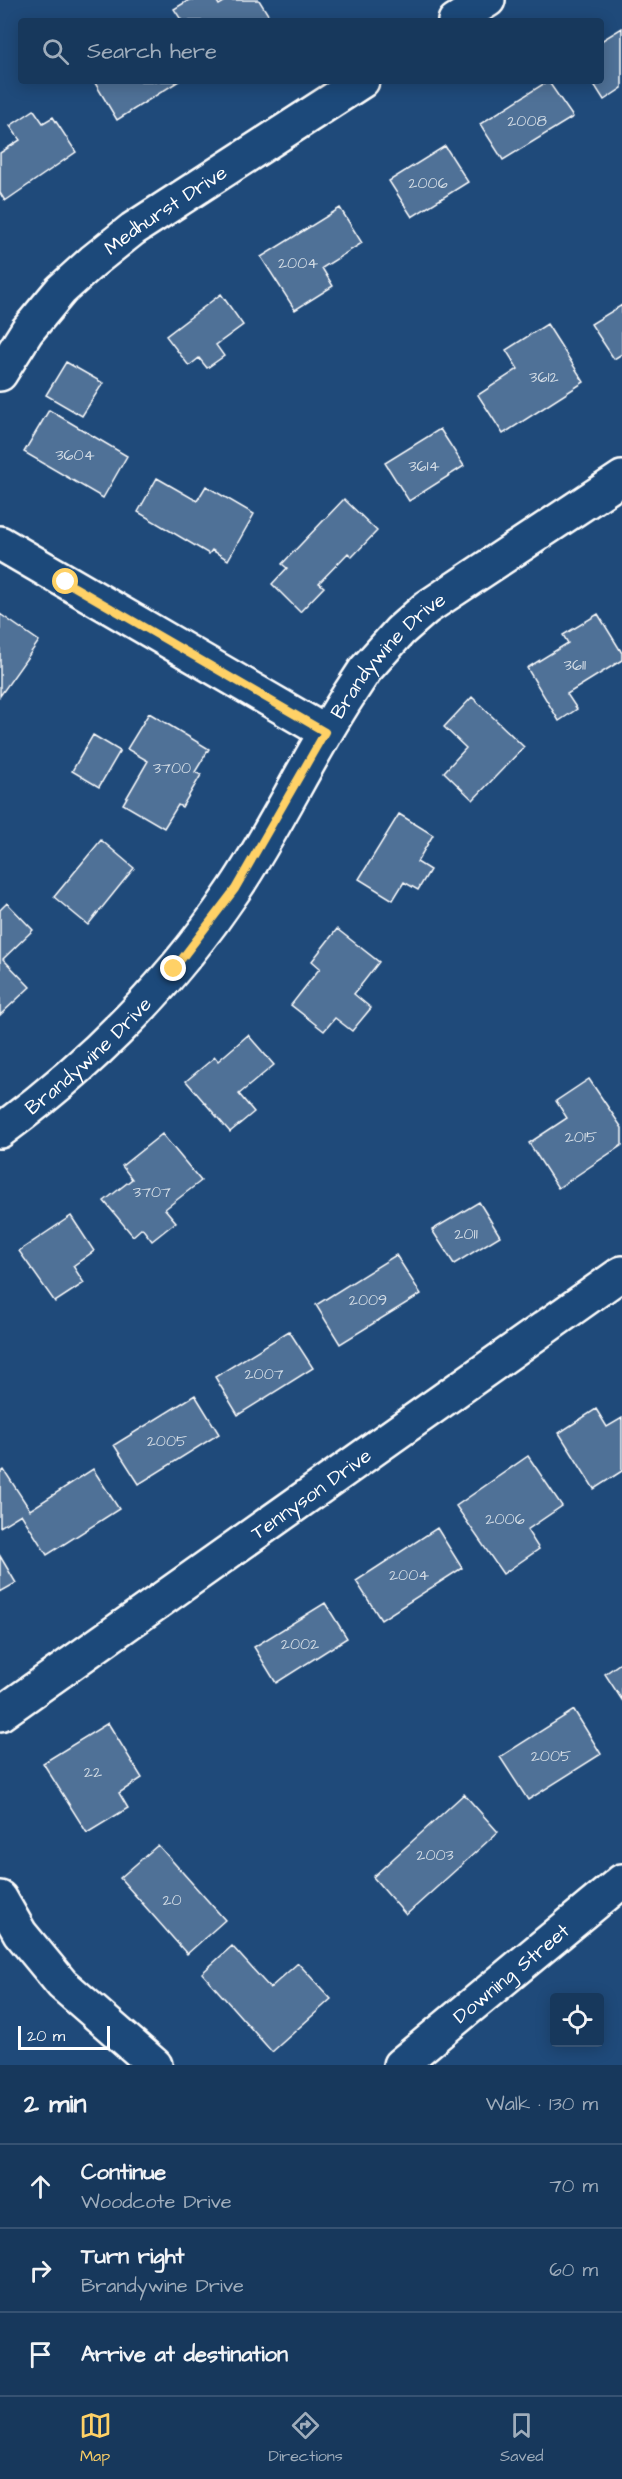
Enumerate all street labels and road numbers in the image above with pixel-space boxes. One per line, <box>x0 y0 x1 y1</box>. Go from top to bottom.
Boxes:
street label: Medhurst Drive <box>98 159 233 262</box>
street label: Brandywine Drive <box>324 586 452 724</box>
street label: Brandywine Drive <box>19 991 158 1122</box>
street label: Tennyson Drive <box>245 1442 377 1547</box>
street label: Downing Street <box>447 1917 576 2030</box>

